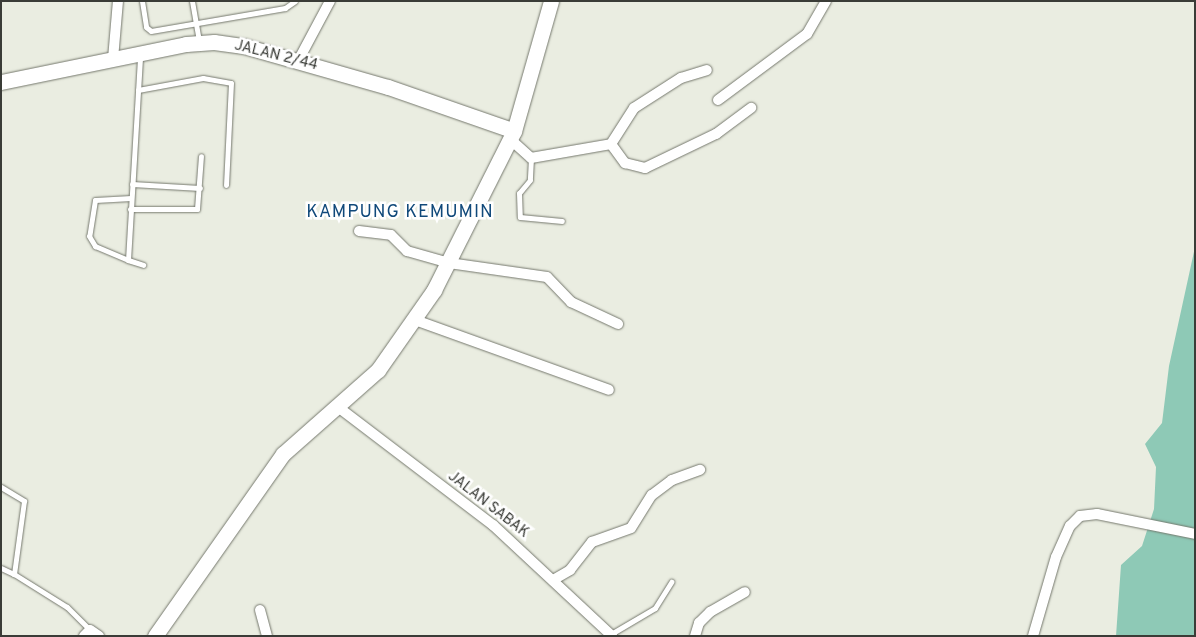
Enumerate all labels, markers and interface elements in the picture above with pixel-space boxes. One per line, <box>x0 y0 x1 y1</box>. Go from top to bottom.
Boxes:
street label: JALAN 2/44 <box>232 37 320 75</box>
district label: KAMPUNG KEMUMIN <box>304 202 496 224</box>
street label: JALAN SABAK <box>444 468 532 542</box>

